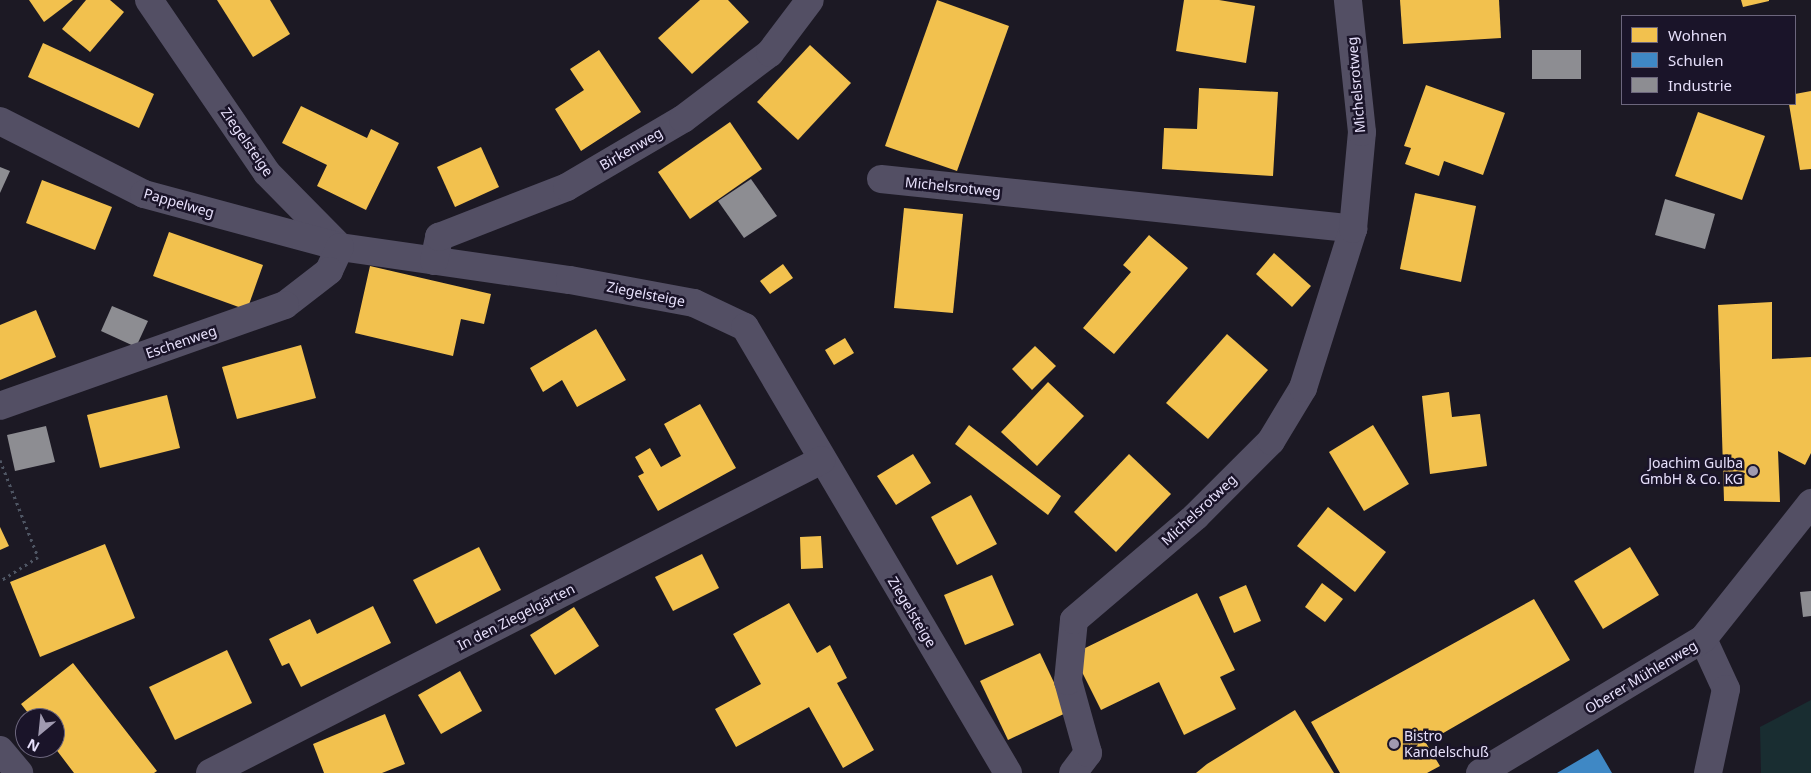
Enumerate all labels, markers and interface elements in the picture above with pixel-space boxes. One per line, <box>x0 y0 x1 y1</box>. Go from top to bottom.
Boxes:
legend <box>1621 15 1796 105</box>
text: Wohnen <box>1668 25 1727 45</box>
street label: Michelsrotweg <box>1343 36 1369 134</box>
text: Schulen <box>1668 50 1724 70</box>
text: Industrie <box>1668 75 1732 95</box>
street label: Ziegelsteige <box>217 105 277 179</box>
street label: Birkenweg <box>596 124 666 174</box>
street label: Michelsrotweg <box>904 174 1002 200</box>
street label: Pappelweg <box>142 185 216 221</box>
street label: Ziegelsteige <box>605 278 687 310</box>
street label: Eschenweg <box>143 322 219 362</box>
place label: Joachim Gulba GmbH & Co. KG <box>1640 455 1743 488</box>
marker: Joachim Gulba GmbH & Co. KG <box>1747 465 1759 477</box>
street label: Michelsrotweg <box>1158 471 1240 549</box>
street label: Ziegelsteige <box>884 574 940 650</box>
street label: In den Ziegelgärten <box>455 580 577 654</box>
street label: Oberer Mühlenweg <box>1582 637 1700 717</box>
north arrow <box>15 708 65 758</box>
place label: Bistro Kandelschuß <box>1404 728 1489 760</box>
text: N <box>24 735 43 757</box>
marker: Bistro Kandelschuß <box>1388 738 1400 750</box>

